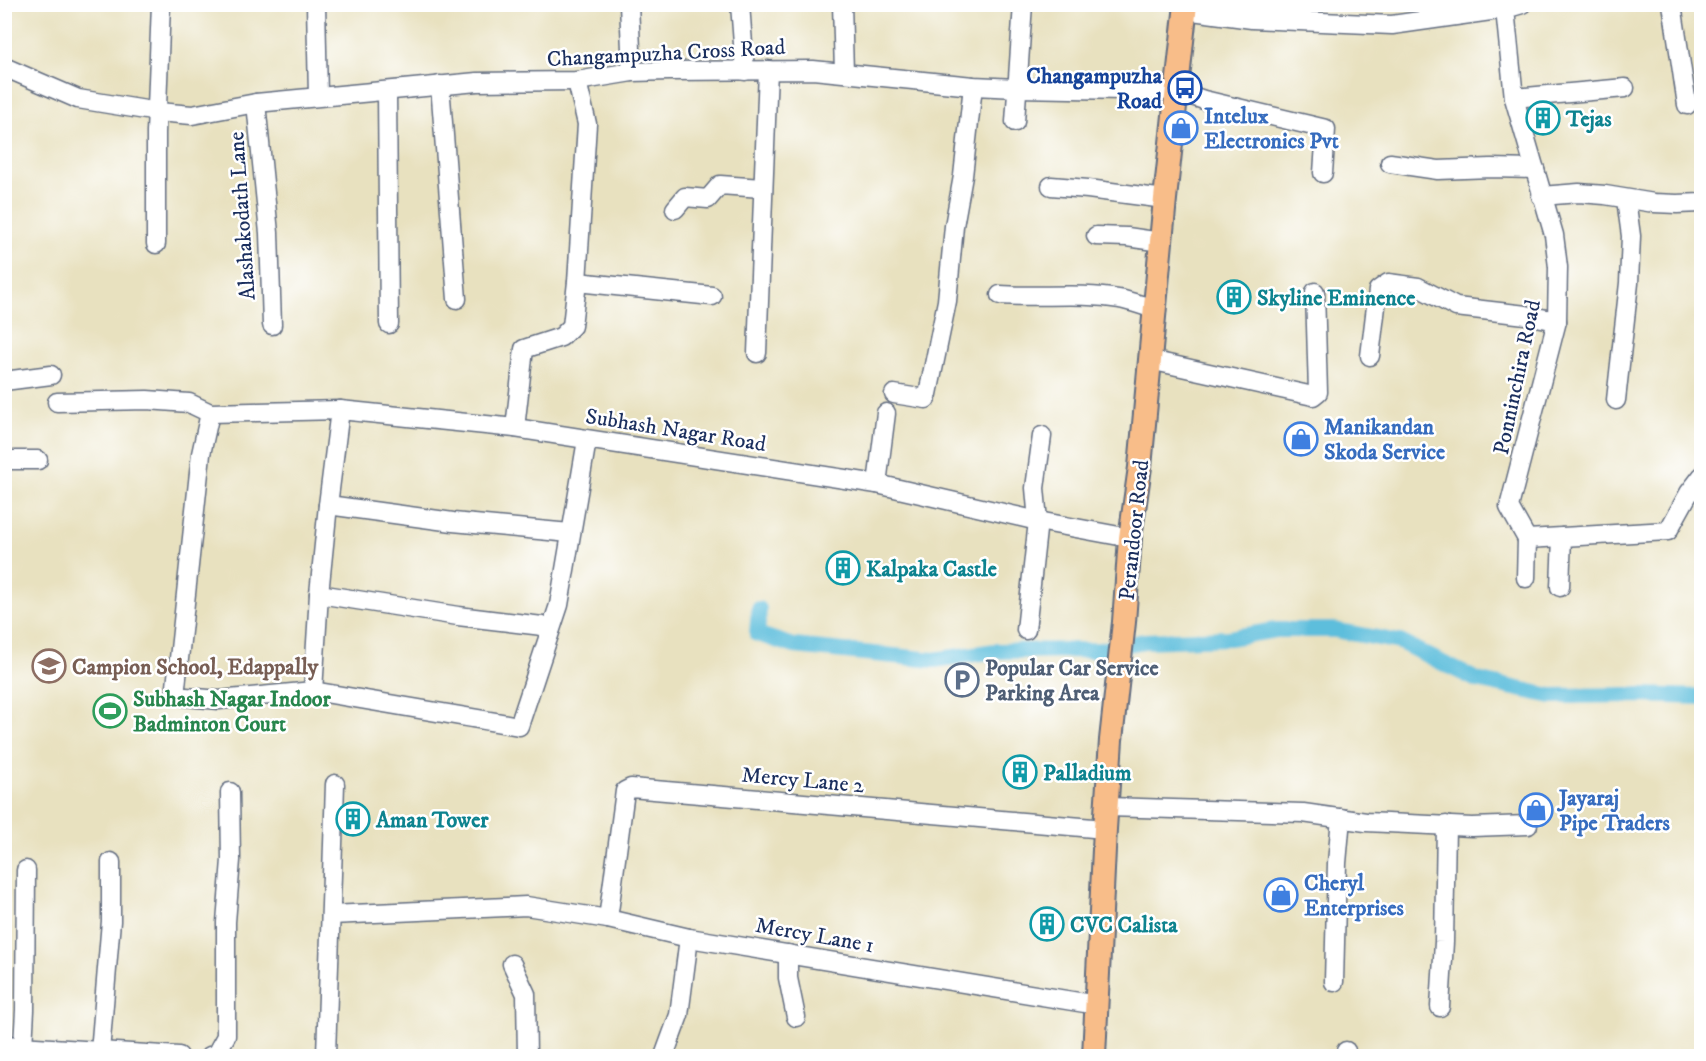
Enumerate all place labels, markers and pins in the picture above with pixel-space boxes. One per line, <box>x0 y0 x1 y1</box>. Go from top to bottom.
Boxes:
place label: Changampuzha Road <box>1026 63 1163 115</box>
bus stop icon: Changampuzha Road <box>1167 70 1203 106</box>
building icon: Tejas <box>1525 100 1561 136</box>
place label: Intelux Electronics Pvt <box>1204 103 1339 155</box>
place label: Tejas <box>1565 106 1612 134</box>
shop icon: Intelux Electronics Pvt <box>1163 110 1199 146</box>
building icon: Skyline Eminence <box>1216 279 1252 315</box>
place label: Skyline Eminence <box>1257 285 1415 312</box>
place label: Manikandan Skoda Service <box>1324 414 1445 466</box>
shop icon: Manikandan Skoda Service <box>1283 421 1319 457</box>
building icon: Kalpaka Castle <box>825 550 861 586</box>
place label: Kalpaka Castle <box>866 556 997 583</box>
school or university icon: Campion School, Edappally <box>31 648 67 684</box>
place label: Campion School, Edappally <box>72 654 319 681</box>
place label: Popular Car Service Parking Area <box>985 655 1159 707</box>
parking icon: Popular Car Service Parking Area <box>944 662 980 698</box>
place label: Subhash Nagar Indoor Badminton Court <box>133 686 331 738</box>
sports icon: Subhash Nagar Indoor Badminton Court <box>92 693 128 729</box>
building icon: Palladium <box>1002 754 1038 790</box>
place label: Palladium <box>1043 760 1132 787</box>
place label: Jayaraj Pipe Traders <box>1556 785 1671 837</box>
shop icon: Jayaraj Pipe Traders <box>1518 792 1554 828</box>
building icon: Aman Tower <box>335 801 371 837</box>
place label: Aman Tower <box>375 807 489 834</box>
place label: Cheryl Enterprises <box>1304 870 1405 922</box>
shop icon: Cheryl Enterprises <box>1263 877 1299 913</box>
building icon: CVC Calista <box>1029 906 1065 942</box>
place label: CVC Calista <box>1070 912 1178 939</box>

